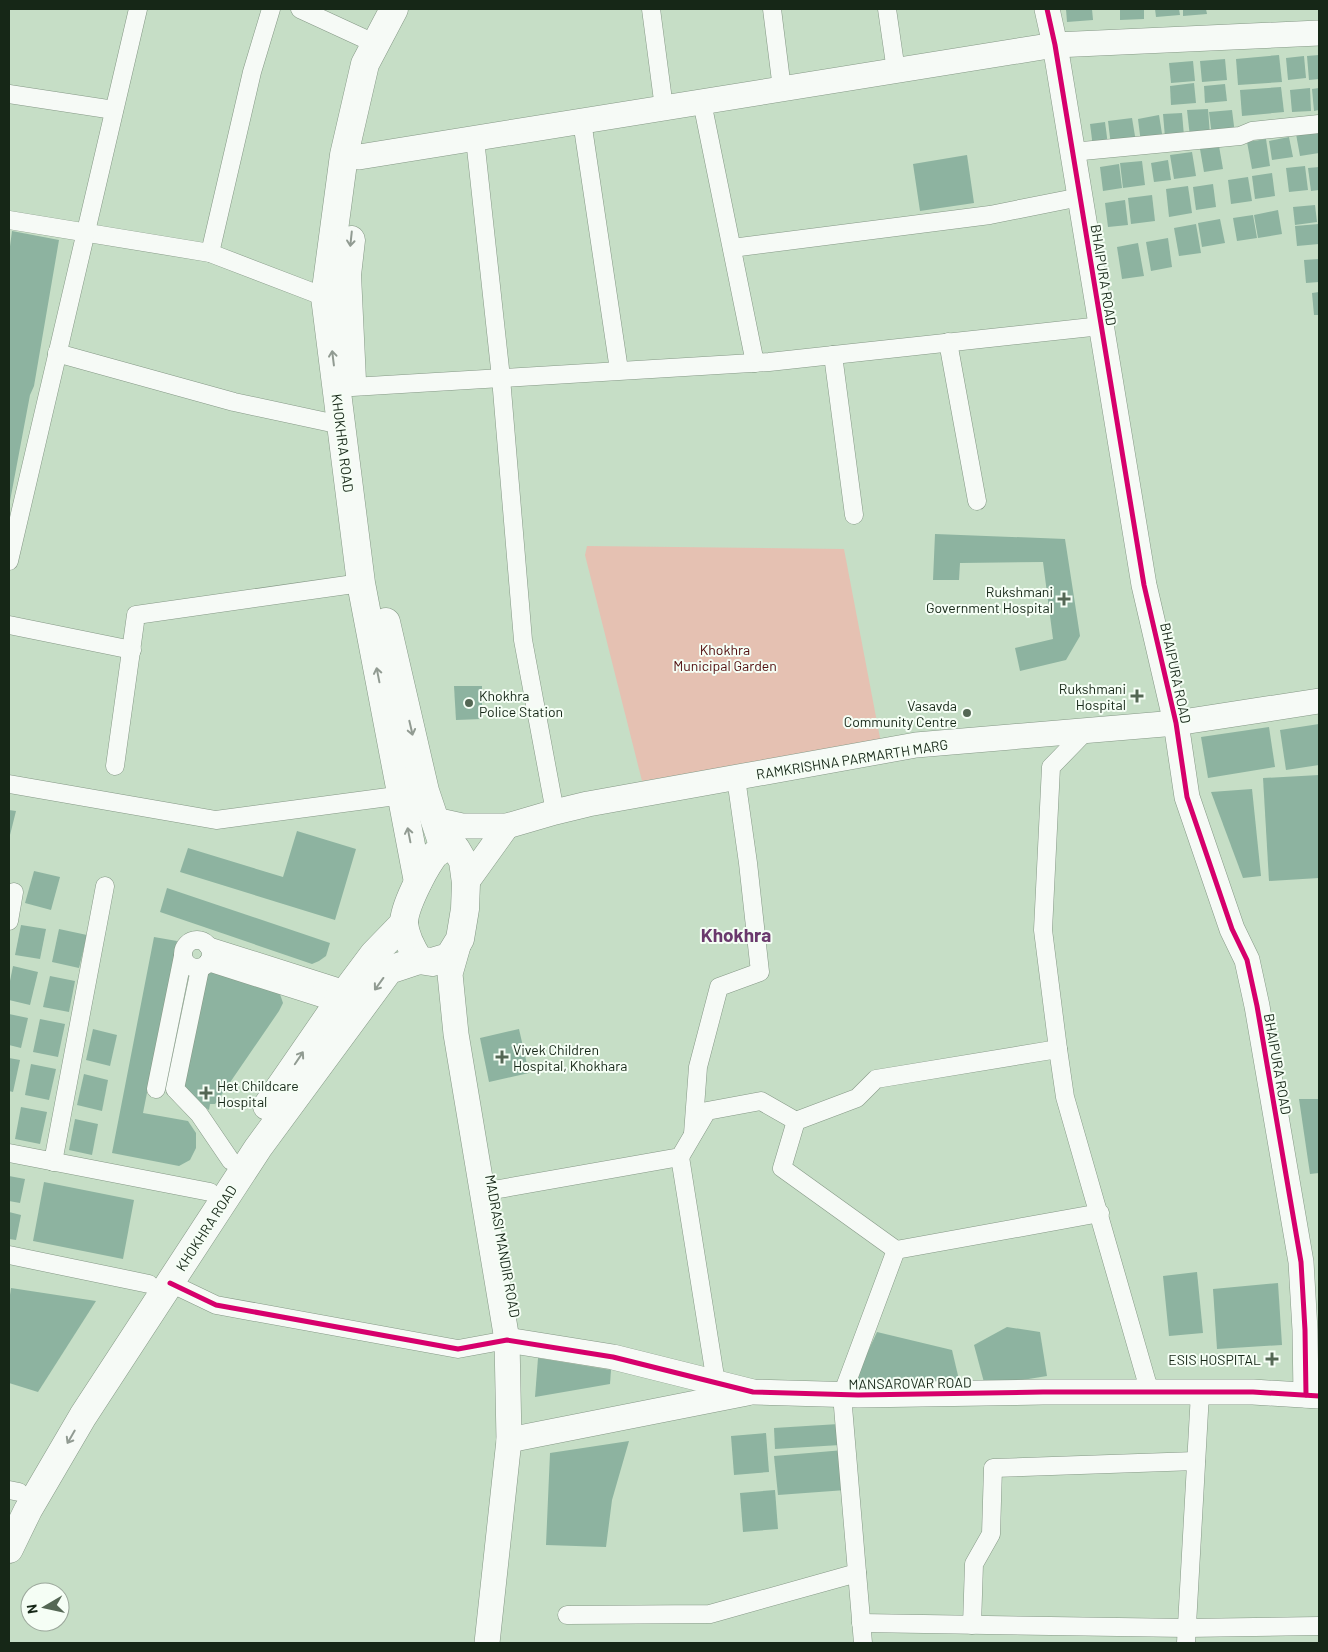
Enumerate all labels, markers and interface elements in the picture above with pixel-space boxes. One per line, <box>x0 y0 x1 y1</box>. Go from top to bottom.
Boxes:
street label: BHAIPURA ROAD <box>1088 223 1120 327</box>
one-way arrow <box>346 231 356 247</box>
one-way arrow <box>328 351 338 367</box>
street label: KHOKHRA ROAD <box>329 393 357 493</box>
place label: Rukshmani Government Hospital <box>926 583 1053 616</box>
marker: Rukshmani Government Hospital <box>1057 592 1071 606</box>
street label: BHAIPURA ROAD <box>1157 621 1195 725</box>
park label: Khokhra Municipal Garden <box>673 641 777 674</box>
one-way arrow <box>373 667 382 683</box>
place label: Rukshmani Hospital <box>1059 680 1126 713</box>
place label: Khokhra Police Station <box>479 687 563 720</box>
marker: Rukshmani Hospital <box>1130 689 1144 703</box>
marker: Khokhra Police Station <box>463 697 475 709</box>
place label: Vasavda Community Centre <box>844 697 957 730</box>
marker: Vasavda Community Centre <box>961 707 973 719</box>
one-way arrow <box>407 720 416 736</box>
street label: RAMKRISHNA PARMARTH MARG <box>755 735 949 783</box>
one-way arrow <box>403 827 413 843</box>
district label: Khokhra <box>701 923 771 946</box>
one-way arrow <box>374 977 384 991</box>
street label: BHAIPURA ROAD <box>1261 1012 1295 1116</box>
place label: Vivek Children Hospital, Khokhara <box>513 1041 627 1074</box>
marker: Vivek Children Hospital, Khokhara <box>495 1050 509 1064</box>
one-way arrow <box>294 1051 304 1065</box>
place label: Het Childcare Hospital <box>217 1077 299 1110</box>
marker: Het Childcare Hospital <box>199 1086 213 1100</box>
street label: MADRASI MANDIR ROAD <box>482 1173 524 1319</box>
street label: KHOKHRA ROAD <box>172 1182 240 1274</box>
place label: ESIS HOSPITAL <box>1168 1351 1261 1368</box>
marker: ESIS HOSPITAL <box>1265 1352 1279 1366</box>
street label: MANSAROVAR ROAD <box>848 1373 972 1393</box>
one-way arrow <box>65 1429 75 1443</box>
north arrow <box>20 1582 70 1632</box>
text: N <box>23 1603 41 1615</box>

